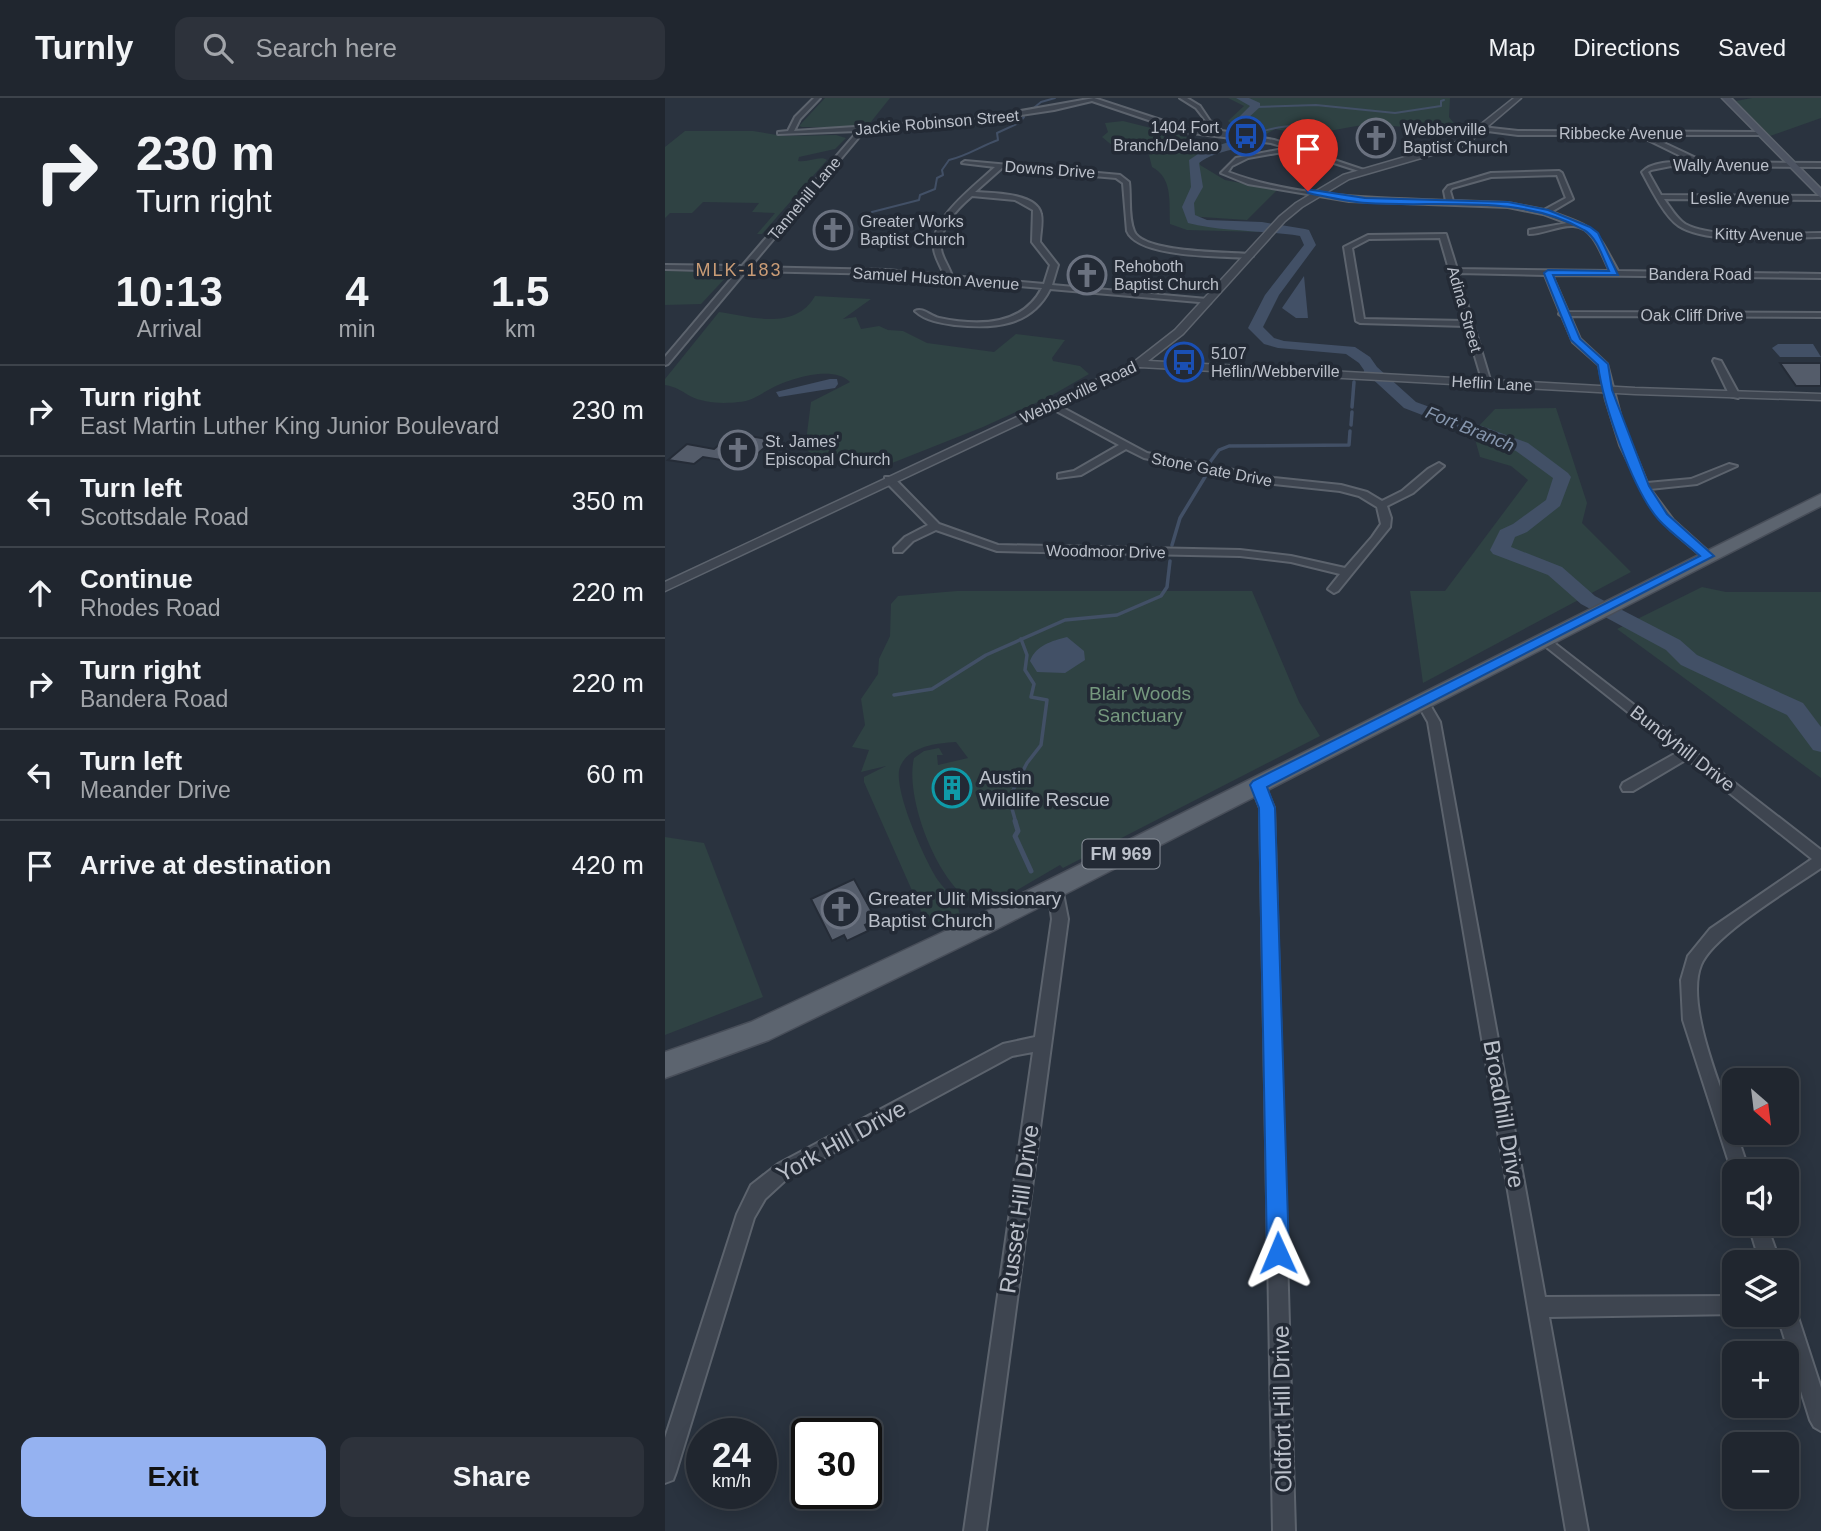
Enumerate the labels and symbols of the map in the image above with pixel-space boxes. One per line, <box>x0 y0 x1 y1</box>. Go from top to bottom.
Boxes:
street label: Jackie Robinson Street <box>854 107 1020 138</box>
bus stop icon: 1404 Fort Branch/Delano <box>1225 115 1267 157</box>
church icon: Webberville Baptist Church <box>1355 117 1397 159</box>
place label: 1404 Fort Branch/Delano <box>1113 119 1220 154</box>
pin <box>1278 119 1338 191</box>
place label: Webberville Baptist Church <box>1403 121 1508 156</box>
street label: Ribbecke Avenue <box>1559 125 1683 142</box>
street label: Tannehill Lane <box>765 153 844 243</box>
street label: Wally Avenue <box>1673 157 1769 174</box>
street label: Downs Drive <box>1004 158 1096 181</box>
street label: Leslie Avenue <box>1690 190 1790 207</box>
church icon: Greater Works Baptist Church <box>812 209 854 251</box>
place label: Greater Works Baptist Church <box>860 213 965 248</box>
street label: Kitty Avenue <box>1715 225 1804 244</box>
church icon: Rehoboth Baptist Church <box>1066 254 1108 296</box>
place label: Rehoboth Baptist Church <box>1114 258 1219 293</box>
district label: MLK-183 <box>695 260 783 280</box>
street label: Samuel Huston Avenue <box>852 264 1020 293</box>
street label: Adina Street <box>1444 264 1485 354</box>
street label: Bandera Road <box>1648 266 1752 283</box>
street label: Oak Cliff Drive <box>1641 307 1744 324</box>
bus stop icon: 5107 Heflin/Webberville <box>1163 341 1205 383</box>
place label: 5107 Heflin/Webberville <box>1211 345 1340 380</box>
street label: Webberville Road <box>1018 358 1139 427</box>
street label: Heflin Lane <box>1451 373 1533 394</box>
water label: Fort Branch <box>1423 402 1517 456</box>
church icon: St. James' Episcopal Church <box>717 429 759 471</box>
place label: St. James' Episcopal Church <box>765 433 890 468</box>
street label: Stone Gate Drive <box>1150 449 1274 490</box>
street label: Woodmoor Drive <box>1046 542 1166 561</box>
park label: Blair Woods Sanctuary <box>1089 683 1191 726</box>
street label: Bundyhill Drive <box>1626 701 1739 796</box>
building icon: Austin Wildlife Rescue <box>931 767 973 809</box>
place label: Austin Wildlife Rescue <box>979 767 1110 810</box>
road number: FM 969 <box>1083 840 1159 868</box>
church icon: Greater Ulit Missionary Baptist Church <box>820 888 862 930</box>
place label: Greater Ulit Missionary Baptist Church <box>868 888 1062 931</box>
street label: Broadhill Drive <box>1478 1038 1530 1190</box>
north arrow <box>1722 1068 1799 1144</box>
street label: York Hill Drive <box>772 1095 910 1187</box>
street label: Russet Hill Drive <box>994 1123 1044 1295</box>
position arrow <box>1241 1216 1315 1290</box>
street label: Oldfort Hill Drive <box>1268 1325 1296 1493</box>
speed limit sign: 30 <box>791 1418 882 1509</box>

